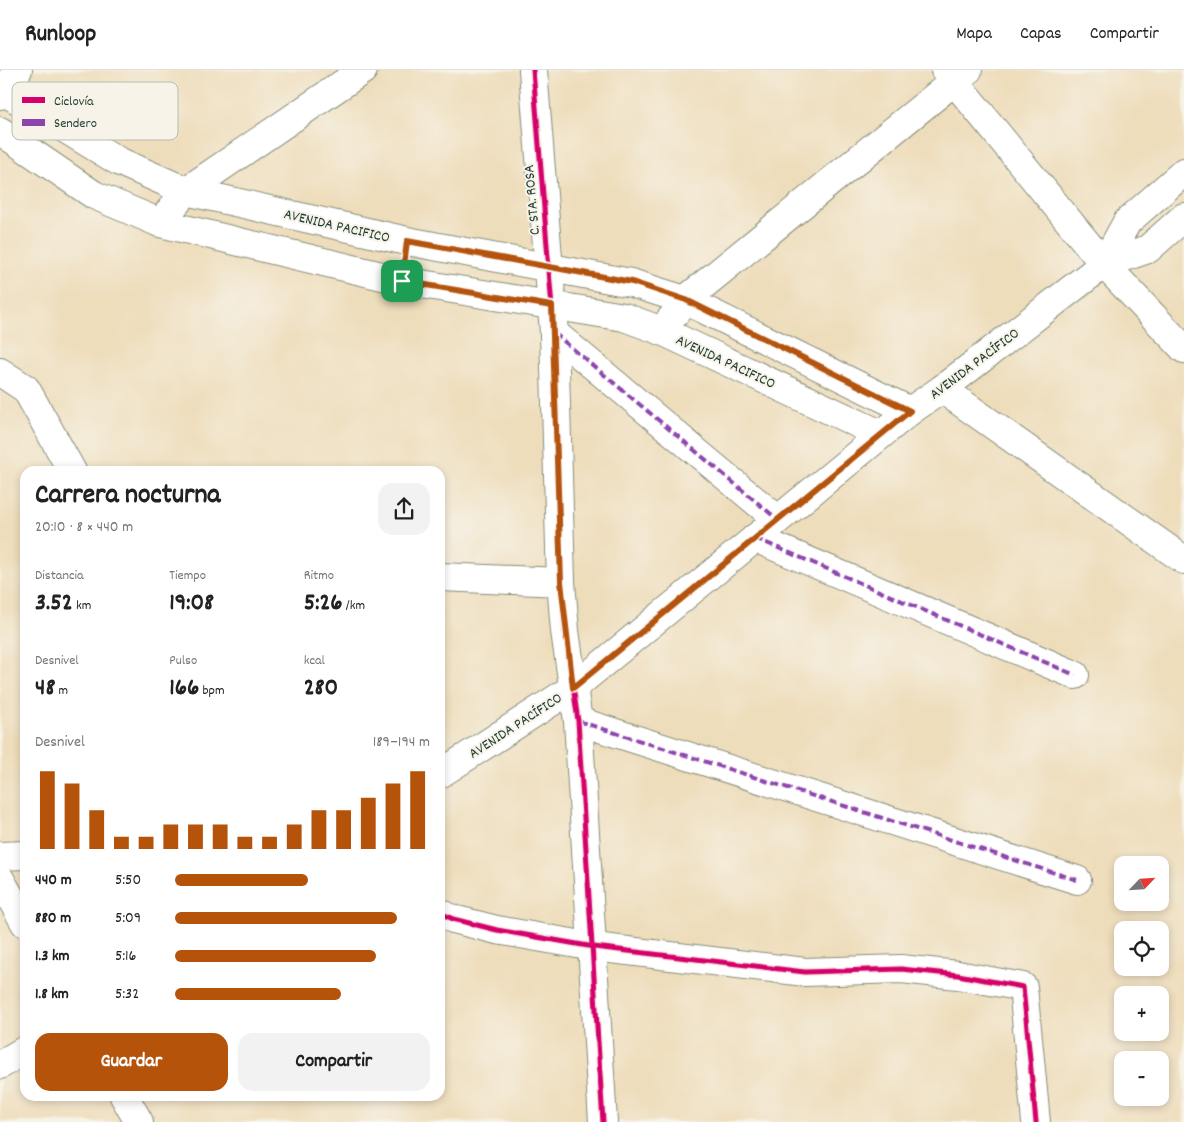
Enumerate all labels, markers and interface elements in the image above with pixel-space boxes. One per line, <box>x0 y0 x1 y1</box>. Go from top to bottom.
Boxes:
text: Runloop <box>25 18 96 52</box>
text: Mapa <box>956 22 992 47</box>
text: Capas <box>1020 22 1062 47</box>
text: Compartir <box>1090 22 1159 47</box>
legend <box>12 82 178 140</box>
text: Ciclovía <box>54 92 94 112</box>
text: Sendero <box>54 114 97 134</box>
street label: C. STA. ROSA <box>519 164 547 236</box>
street label: AVENIDA PACIFICO <box>281 204 392 250</box>
pin <box>381 260 423 302</box>
icon: arrive <box>388 267 416 295</box>
street label: AVENIDA PACÍFICO <box>926 323 1025 406</box>
street label: AVENIDA PACIFICO <box>672 330 779 396</box>
text: Carrera nocturna <box>35 477 221 517</box>
button: share <box>378 483 430 535</box>
text: 20:10 · 8 × 440 m <box>35 516 133 539</box>
text: Distancia <box>35 566 84 586</box>
text: Tiempo <box>169 566 206 586</box>
text: Ritmo <box>304 566 334 586</box>
text: 3.52 <box>35 586 73 622</box>
text: 19:08 <box>169 586 214 622</box>
text: 5:26 <box>304 586 343 622</box>
text: km <box>73 596 91 616</box>
text: /km <box>343 596 365 616</box>
text: Desnivel <box>35 651 79 671</box>
text: Pulso <box>169 651 197 671</box>
text: kcal <box>304 651 325 671</box>
text: 48 <box>35 671 55 707</box>
text: 166 <box>169 671 199 707</box>
text: 280 <box>304 671 338 707</box>
text: m <box>55 681 68 701</box>
text: bpm <box>199 681 225 701</box>
street label: AVENIDA PACÍFICO <box>465 688 567 765</box>
text: Desnivel <box>35 731 85 754</box>
text: 189–194 m <box>373 731 430 754</box>
north arrow <box>1114 856 1169 911</box>
map controls <box>1114 856 1169 1106</box>
text: 440 m <box>35 869 72 892</box>
text: 5:50 <box>115 869 141 892</box>
text: 880 m <box>35 907 71 930</box>
text: 5:09 <box>115 907 141 930</box>
button: locate <box>1114 921 1169 976</box>
text: 1.3 km <box>35 945 69 968</box>
text: 5:16 <box>115 945 136 968</box>
text: 1.8 km <box>35 983 69 1006</box>
text: 5:32 <box>115 983 139 1006</box>
button: + <box>1114 986 1169 1041</box>
button: Guardar <box>35 1033 228 1091</box>
button: Compartir <box>238 1033 430 1091</box>
button: − <box>1114 1051 1169 1106</box>

